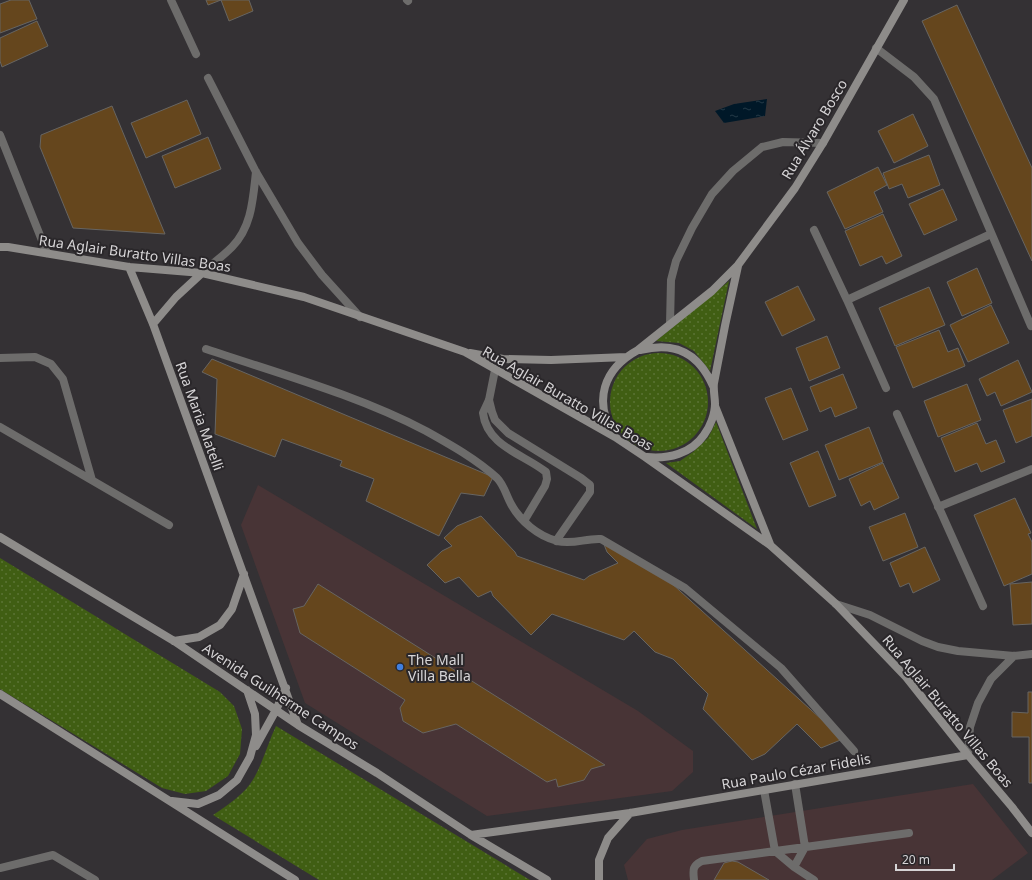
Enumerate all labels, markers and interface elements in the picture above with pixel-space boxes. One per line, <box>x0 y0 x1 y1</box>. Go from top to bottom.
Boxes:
street label: Rua Álvaro Bosco <box>777 75 851 183</box>
street label: Rua Aglair Buratto Villas Boas <box>38 230 233 276</box>
street label: Rua Aglair Buratto Villas Boas <box>479 341 657 455</box>
street label: Rua Maria Matelli <box>171 359 229 473</box>
street label: Rua Aglair Buratto Villas Boas <box>878 631 1018 792</box>
street label: Avenida Guilherme Campos <box>199 638 363 754</box>
place label: The Mall Villa Bella <box>408 650 471 685</box>
marker: The Mall Villa Bella <box>395 662 405 672</box>
street label: Rua Paulo Cézar Fidelis <box>720 748 872 793</box>
scale bar <box>896 846 954 872</box>
text: 20 m <box>902 851 930 868</box>

